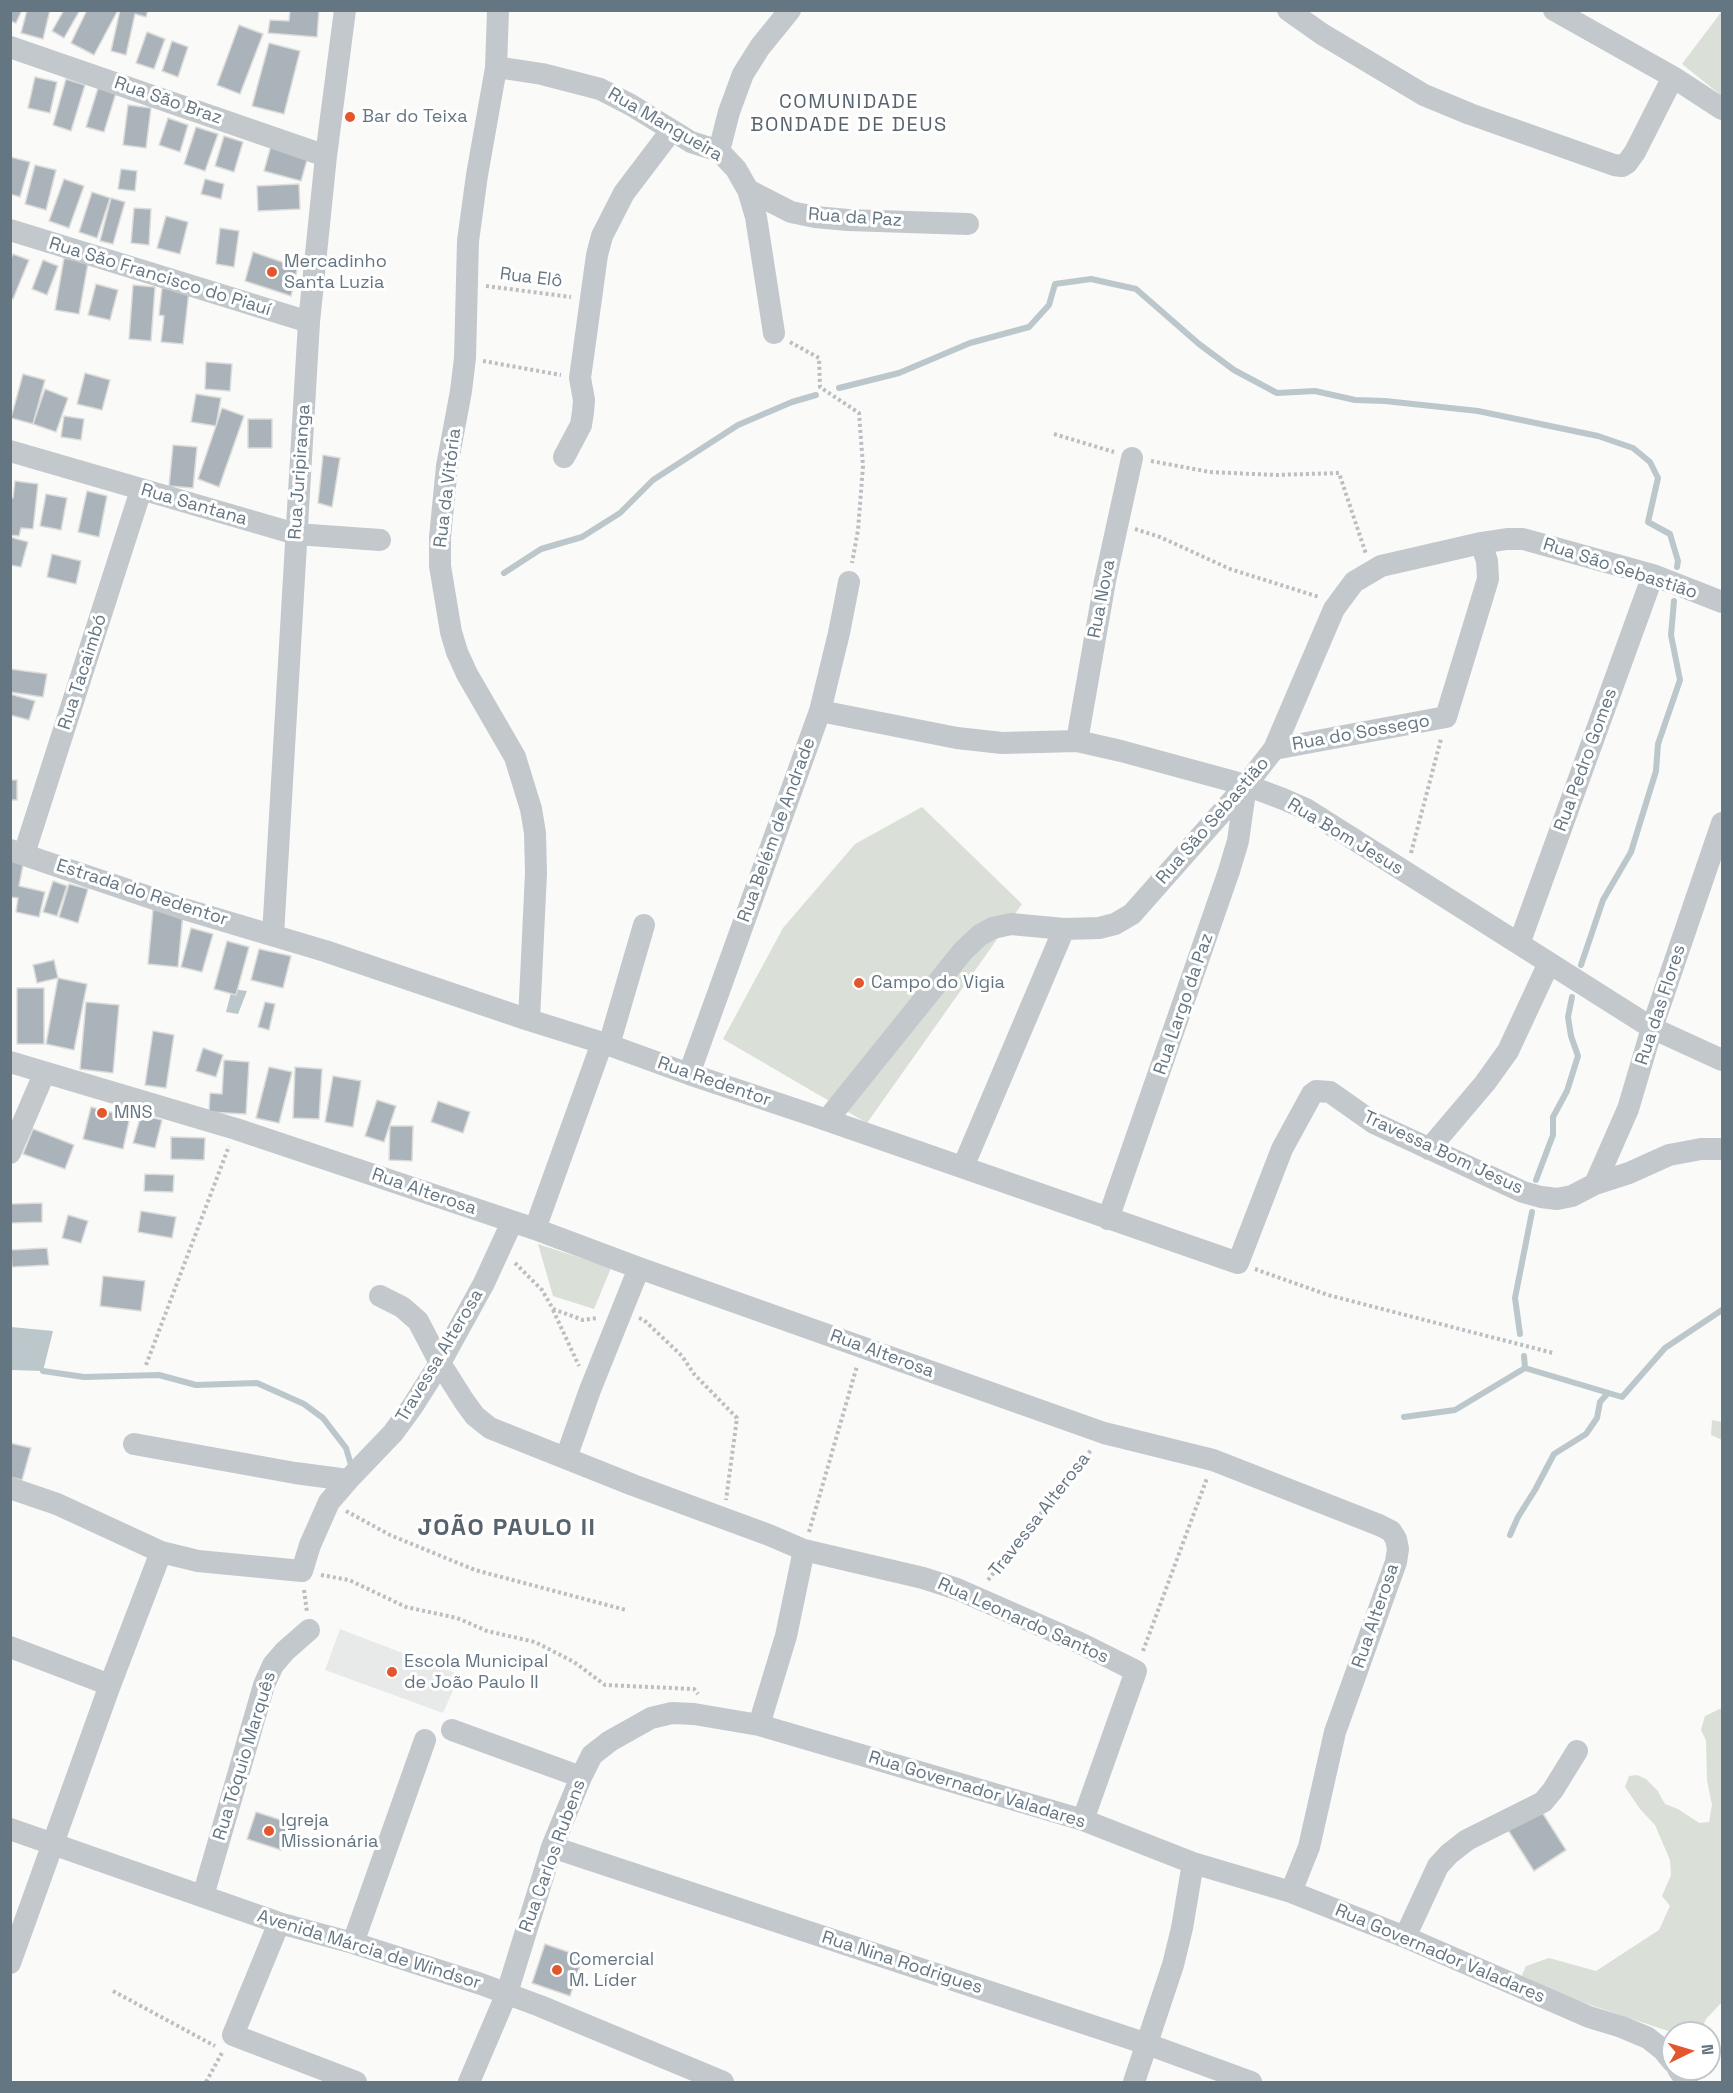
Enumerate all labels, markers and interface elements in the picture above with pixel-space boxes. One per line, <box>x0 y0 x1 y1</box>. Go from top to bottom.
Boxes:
street label: Rua São Braz <box>111 73 225 129</box>
street label: Rua Mangueira <box>604 83 726 167</box>
district label: COMUNIDADE BONDADE DE DEUS <box>750 91 948 138</box>
place label: Bar do Teixa <box>362 106 468 128</box>
marker: Bar do Teixa <box>343 110 357 124</box>
street label: Rua da Paz <box>807 204 903 232</box>
street label: Rua São Francisco do Piauí <box>46 233 274 321</box>
place label: Mercadinho Santa Luzia <box>284 251 387 294</box>
street label: Rua Elô <box>498 263 564 293</box>
marker: Mercadinho Santa Luzia <box>265 265 279 279</box>
street label: Rua Juripiranga <box>284 404 316 540</box>
street label: Rua da Vitória <box>430 427 466 549</box>
street label: Rua Santana <box>138 480 250 530</box>
street label: Rua São Sebastião <box>1540 534 1700 604</box>
street label: Rua Nova <box>1084 558 1120 640</box>
street label: Rua Tacaimbó <box>54 612 112 732</box>
street label: Rua Pedro Gomes <box>1550 685 1622 835</box>
street label: Rua do Sossego <box>1291 710 1431 756</box>
street label: Rua Belém de Andrade <box>734 735 820 925</box>
street label: Rua São Sebastião <box>1152 753 1274 889</box>
street label: Rua Bom Jesus <box>1283 794 1407 880</box>
street label: Estrada do Redentor <box>53 855 231 931</box>
street label: Rua Largo da Paz <box>1150 930 1218 1078</box>
street label: Rua das Flores <box>1631 942 1691 1068</box>
place label: Campo do Vigia <box>871 972 1005 994</box>
marker: Campo do Vigia <box>852 976 866 990</box>
street label: Rua Redentor <box>655 1053 773 1111</box>
place label: MNS <box>114 1102 153 1124</box>
marker: MNS <box>95 1106 109 1120</box>
street label: Travessa Bom Jesus <box>1360 1107 1526 1199</box>
street label: Rua Alterosa <box>369 1164 479 1220</box>
street label: Travessa Alterosa <box>392 1286 488 1426</box>
street label: Rua Alterosa <box>827 1325 937 1383</box>
street label: Travessa Alterosa <box>985 1449 1095 1581</box>
district label: JOÃO PAULO II <box>418 1514 596 1542</box>
street label: Rua Alterosa <box>1348 1561 1404 1671</box>
street label: Rua Leonardo Santos <box>934 1574 1112 1668</box>
place label: Escola Municipal de João Paulo II <box>404 1651 548 1694</box>
marker: Escola Municipal de João Paulo II <box>385 1665 399 1679</box>
street label: Rua Tóquio Marquês <box>209 1669 281 1843</box>
street label: Rua Governador Valadares <box>866 1747 1088 1833</box>
street label: Rua Carlos Rubens <box>515 1777 591 1935</box>
place label: Igreja Missionária <box>281 1810 378 1852</box>
marker: Igreja Missionária <box>262 1824 276 1838</box>
street label: Rua Governador Valadares <box>1332 1900 1548 2008</box>
street label: Avenida Márcia de Windsor <box>255 1906 483 1994</box>
street label: Rua Nina Rodrigues <box>819 1927 985 1999</box>
place label: Comercial M. Líder <box>569 1949 654 1992</box>
marker: Comercial M. Líder <box>550 1963 564 1977</box>
north arrow <box>1661 2021 1721 2081</box>
text: N <box>1697 2043 1718 2056</box>

